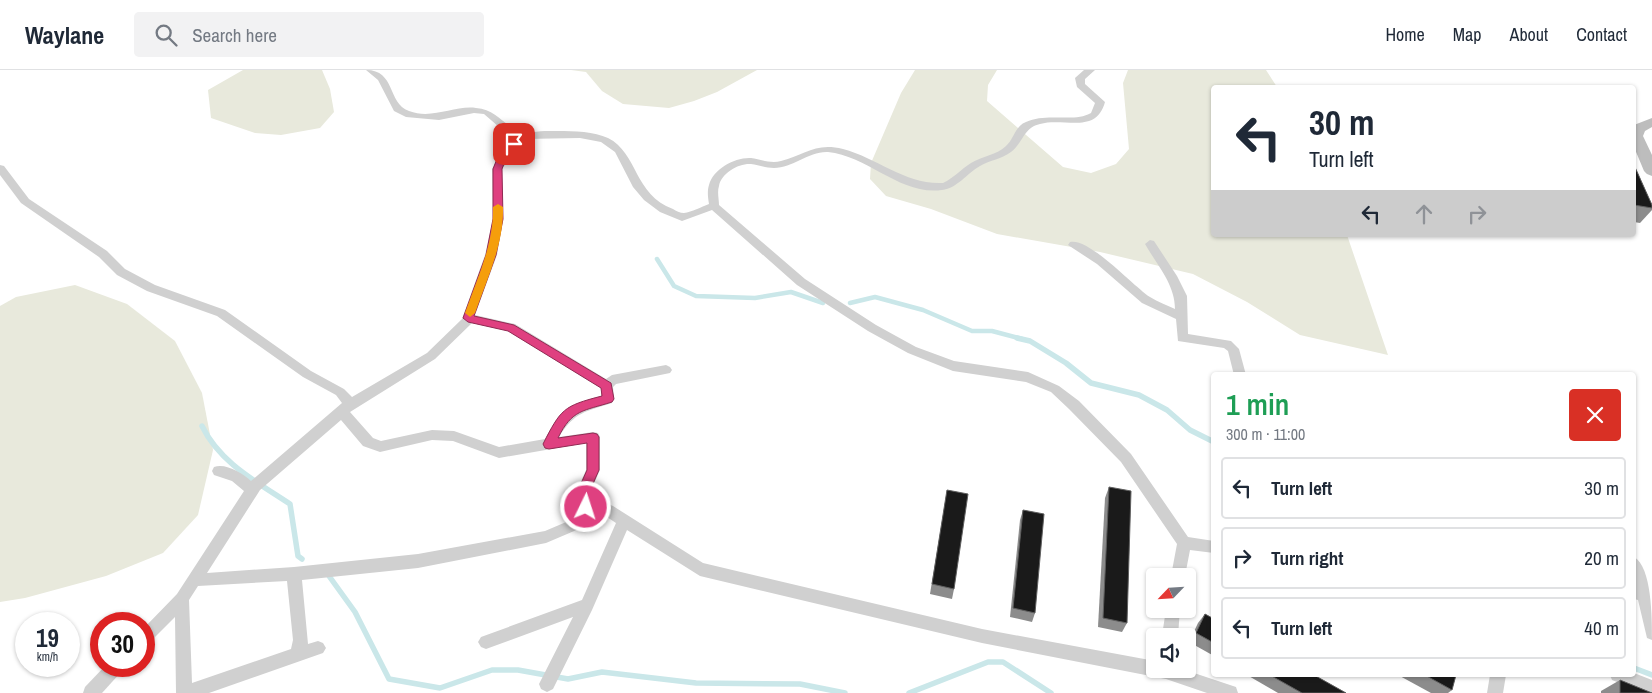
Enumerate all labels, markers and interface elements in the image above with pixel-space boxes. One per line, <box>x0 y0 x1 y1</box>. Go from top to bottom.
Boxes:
search box <box>134 12 484 57</box>
text: Waylane <box>25 19 104 51</box>
icon: search <box>152 21 180 49</box>
text: Search here <box>192 22 277 48</box>
text: Home <box>1385 22 1425 47</box>
text: Map <box>1453 22 1482 47</box>
text: About <box>1510 22 1548 47</box>
text: Contact <box>1576 22 1627 47</box>
text: 30 m <box>1309 99 1374 146</box>
icon: left <box>1226 105 1291 170</box>
pin <box>493 123 535 165</box>
icon: arrive <box>500 130 528 158</box>
text: Turn left <box>1309 144 1374 174</box>
icon: left <box>1357 200 1385 228</box>
icon: ahead <box>1410 200 1438 228</box>
icon: right <box>1463 200 1491 228</box>
text: 1 min <box>1226 384 1289 424</box>
button: close <box>1569 389 1621 441</box>
text: 300 m · 11:00 <box>1226 423 1305 445</box>
icon: left <box>1228 474 1256 502</box>
text: Turn left <box>1271 475 1332 501</box>
text: 30 m <box>1584 475 1619 501</box>
position arrow <box>559 480 611 532</box>
icon: right <box>1228 544 1256 572</box>
text: Turn right <box>1271 545 1343 571</box>
text: 20 m <box>1584 545 1619 571</box>
north arrow <box>1146 568 1196 618</box>
map controls <box>1146 568 1196 678</box>
speed limit sign: 30 <box>90 612 155 677</box>
icon: left <box>1228 614 1256 642</box>
text: Turn left <box>1271 615 1332 641</box>
text: 40 m <box>1584 615 1619 641</box>
text: 19 <box>36 621 59 655</box>
button: sound <box>1146 628 1196 678</box>
text: km/h <box>37 649 58 665</box>

